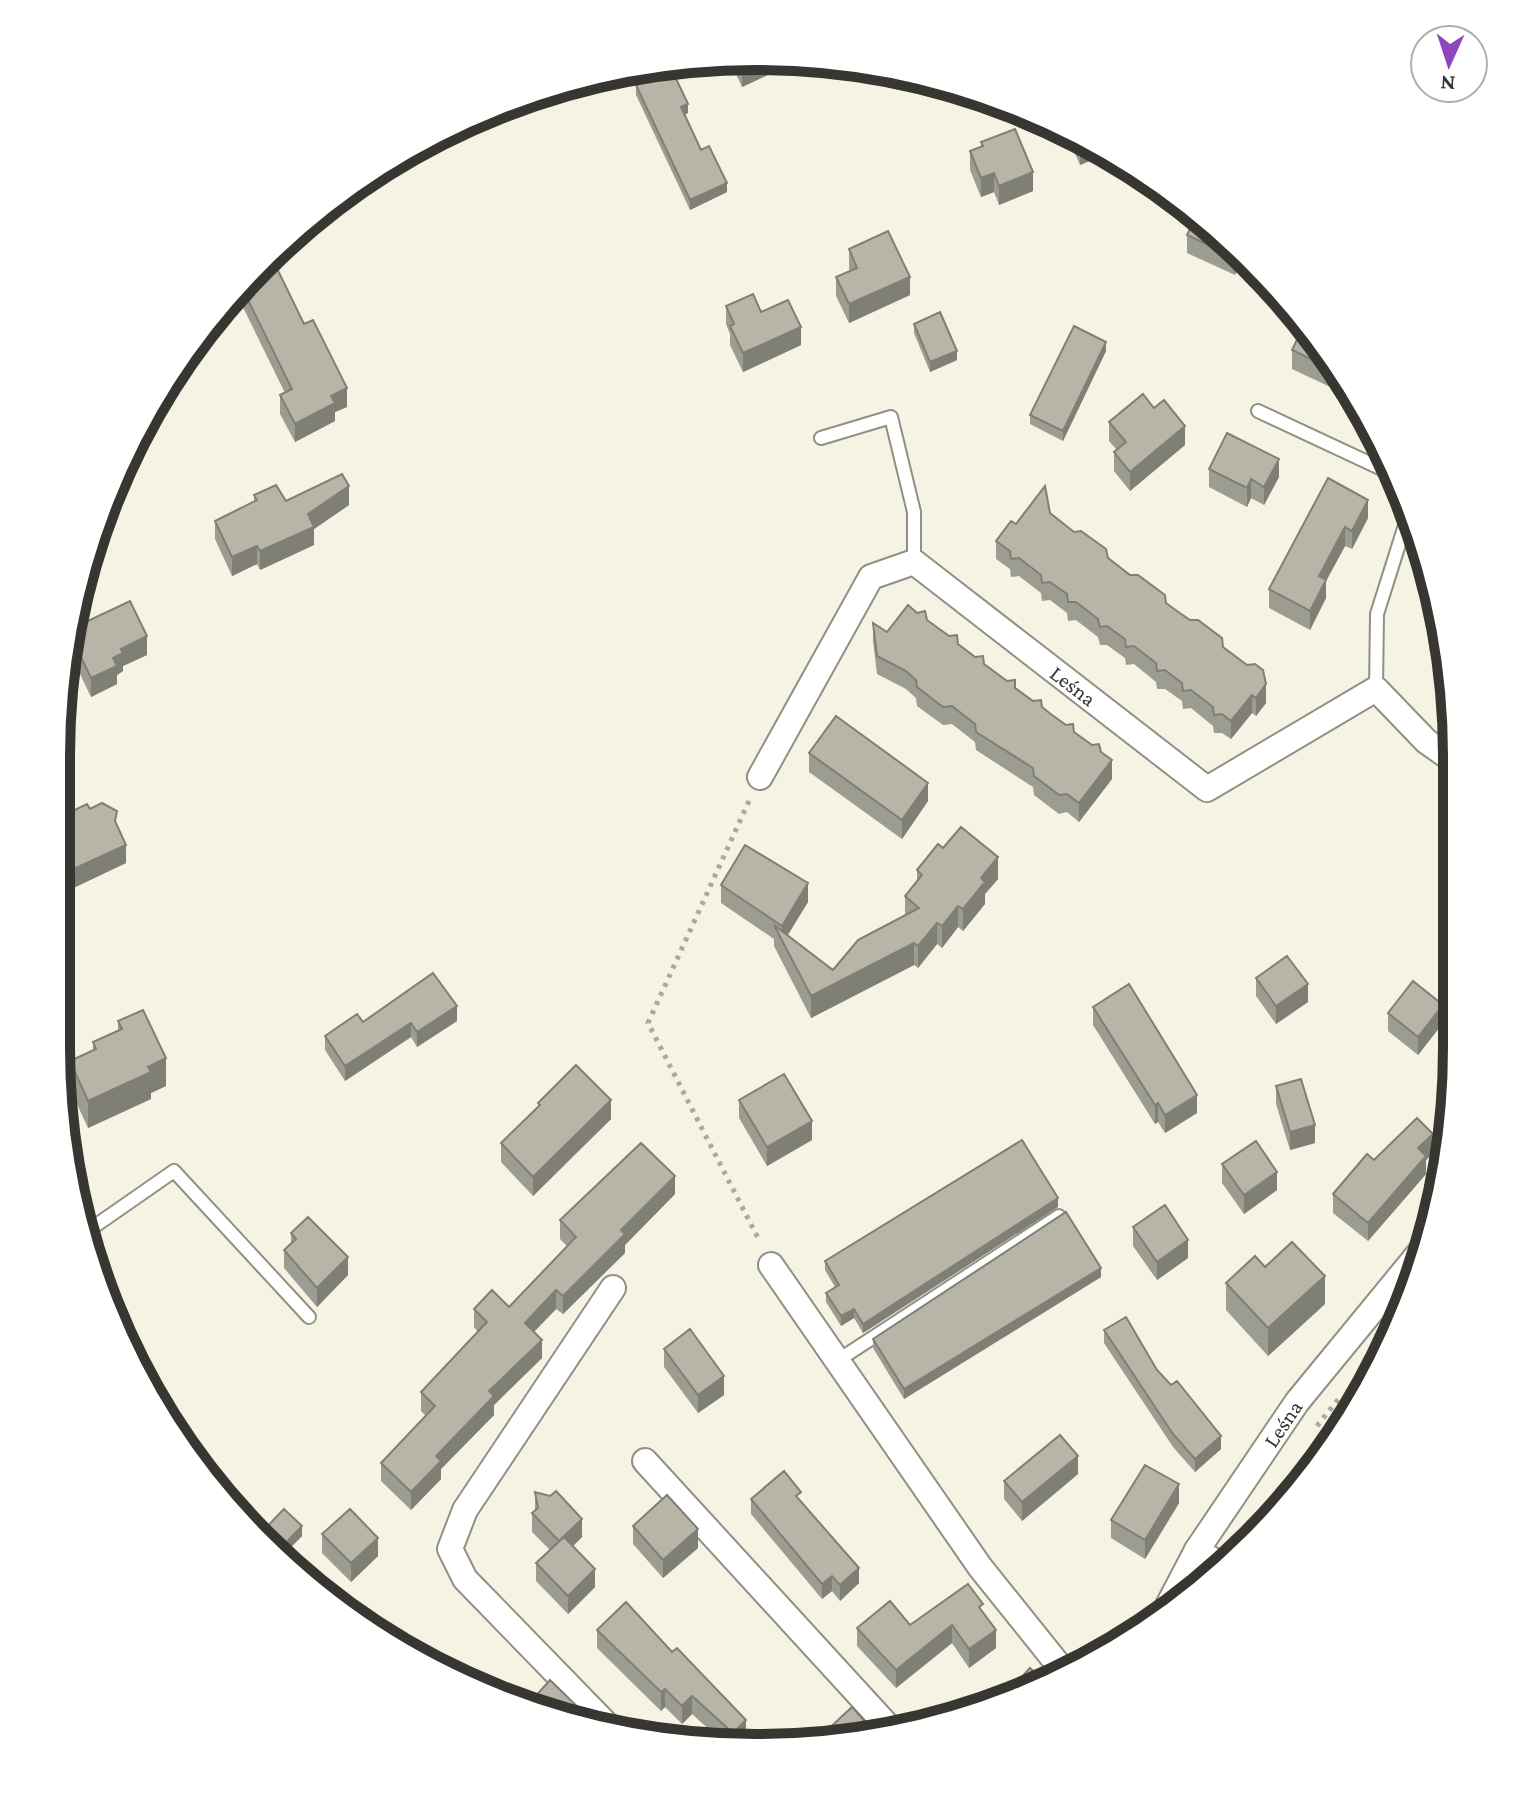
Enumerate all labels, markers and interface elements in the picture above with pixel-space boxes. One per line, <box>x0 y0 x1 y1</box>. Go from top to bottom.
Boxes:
north arrow <box>1409 24 1489 104</box>
text: N <box>1440 71 1456 96</box>
street label: Leśna <box>1046 660 1101 711</box>
street label: Leśna <box>1258 1395 1307 1452</box>

